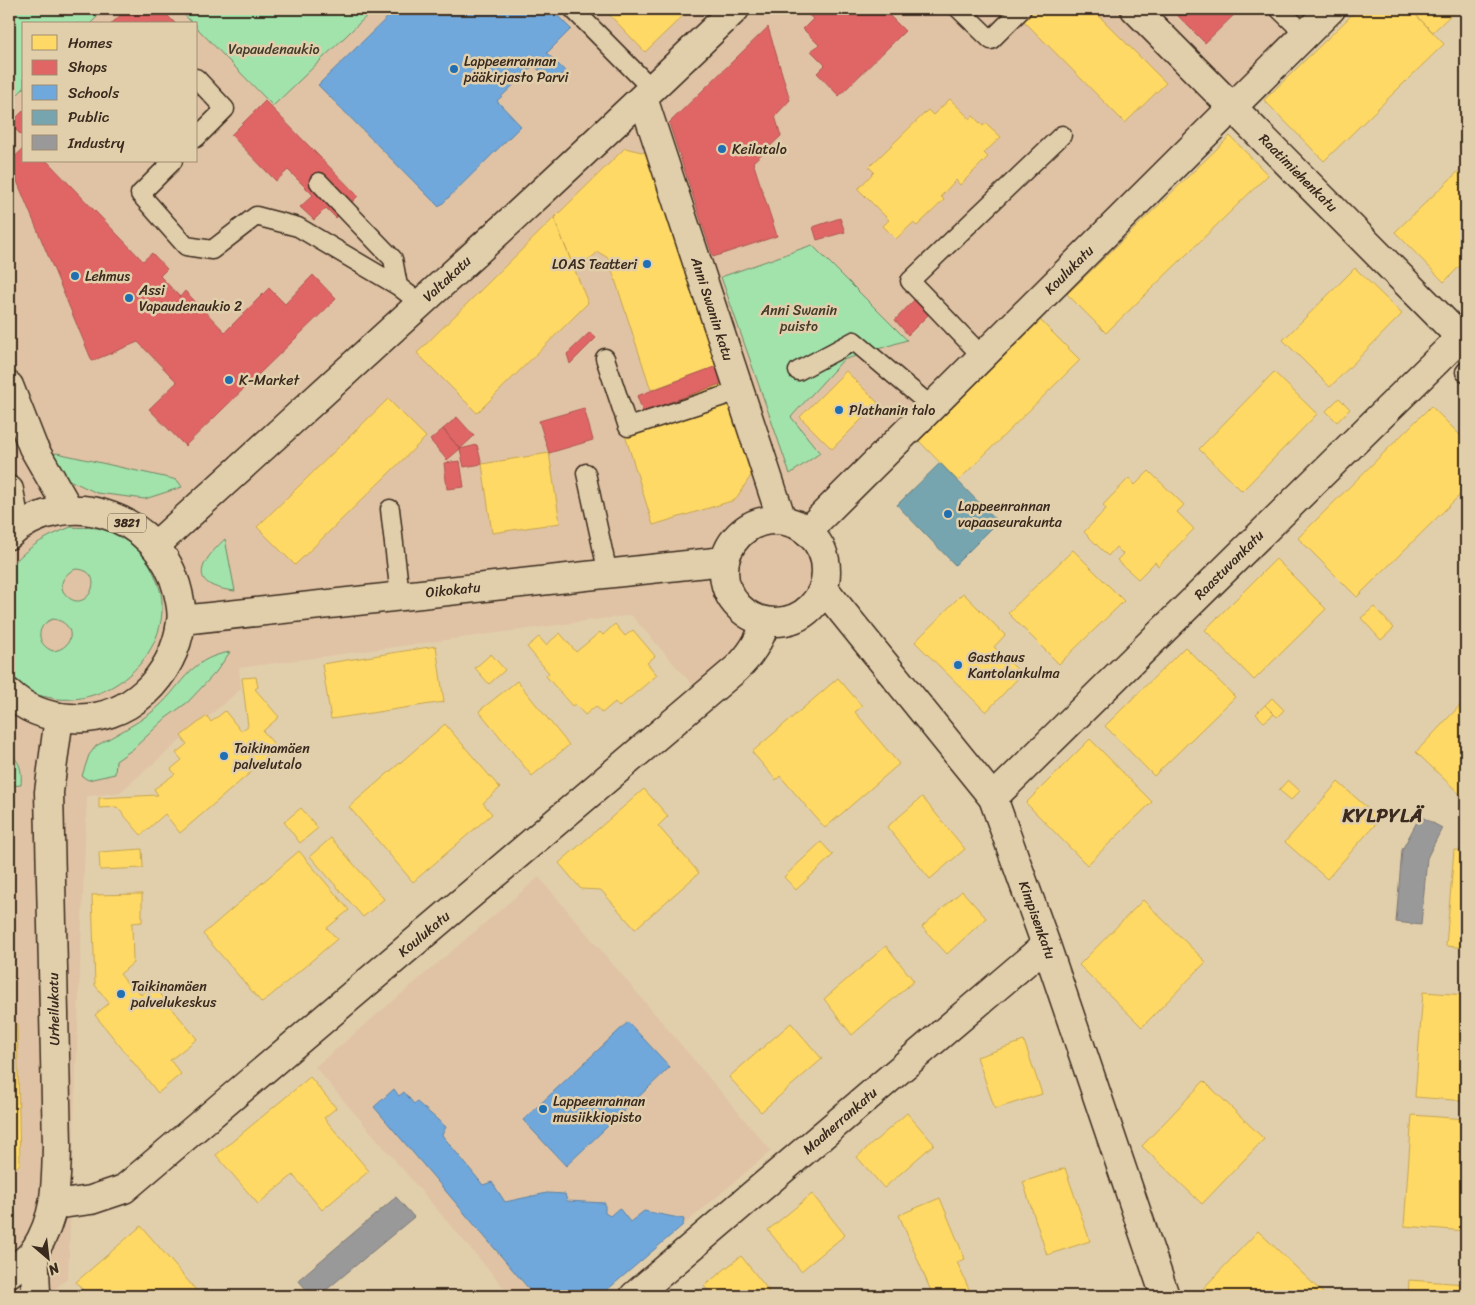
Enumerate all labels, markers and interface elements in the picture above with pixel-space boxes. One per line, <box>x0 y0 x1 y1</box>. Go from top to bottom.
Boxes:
legend <box>22 22 198 162</box>
text: Homes <box>68 30 112 56</box>
park label: Vapaudenaukio <box>228 37 320 62</box>
place label: Lappeenrannan pääkirjasto Parvi <box>463 49 569 90</box>
text: Shops <box>68 54 108 80</box>
marker: Lappeenrannan pääkirjasto Parvi <box>448 63 460 75</box>
text: Schools <box>68 80 119 106</box>
text: Public <box>68 104 110 130</box>
street label: Raatimiehenkatu <box>1253 128 1344 219</box>
text: Industry <box>67 130 125 156</box>
place label: Keilatalo <box>732 137 787 162</box>
marker: Keilatalo <box>716 143 728 155</box>
street label: Koulukatu <box>1038 239 1100 301</box>
street label: Valtakatu <box>417 249 478 308</box>
place label: LOAS Teatteri <box>552 252 638 277</box>
street label: Anni Swanin katu <box>683 253 741 365</box>
marker: LOAS Teatteri <box>641 258 653 270</box>
place label: Lehmus <box>85 264 130 289</box>
marker: Lehmus <box>69 270 81 282</box>
place label: Assi Vapaudenaukio 2 <box>138 278 242 319</box>
marker: Assi Vapaudenaukio 2 <box>123 292 135 304</box>
park label: Anni Swanin puisto <box>760 298 838 339</box>
place label: K-Market <box>239 368 300 393</box>
marker: K-Market <box>223 374 235 386</box>
place label: Plathanin talo <box>849 398 935 423</box>
marker: Plathanin talo <box>833 404 845 416</box>
place label: Lappeenrannan vapaaseurakunta <box>958 494 1063 535</box>
marker: Lappeenrannan vapaaseurakunta <box>942 508 954 520</box>
road number: 3821 <box>108 514 146 532</box>
street label: Raastuvankatu <box>1188 524 1270 606</box>
street label: Oikokatu <box>424 575 482 605</box>
place label: Gasthaus Kantolankulma <box>968 645 1061 686</box>
marker: Gasthaus Kantolankulma <box>952 659 964 671</box>
place label: Taikinamäen palvelutalo <box>233 736 310 777</box>
marker: Taikinamäen palvelutalo <box>218 750 230 762</box>
district label: KYLPYLÄ <box>1341 799 1425 832</box>
street label: Kimpisenkatu <box>1011 877 1063 963</box>
street label: Koulukatu <box>392 904 456 964</box>
street label: Urheilukatu <box>41 972 67 1046</box>
place label: Taikinamäen palvelukeskus <box>130 974 217 1015</box>
marker: Taikinamäen palvelukeskus <box>115 988 127 1000</box>
street label: Maaherrankatu <box>797 1081 884 1161</box>
place label: Lappeenrannan musiikkiopisto <box>553 1089 646 1130</box>
marker: Lappeenrannan musiikkiopisto <box>537 1103 549 1115</box>
north arrow <box>22 1232 72 1282</box>
text: N <box>43 1255 65 1282</box>

